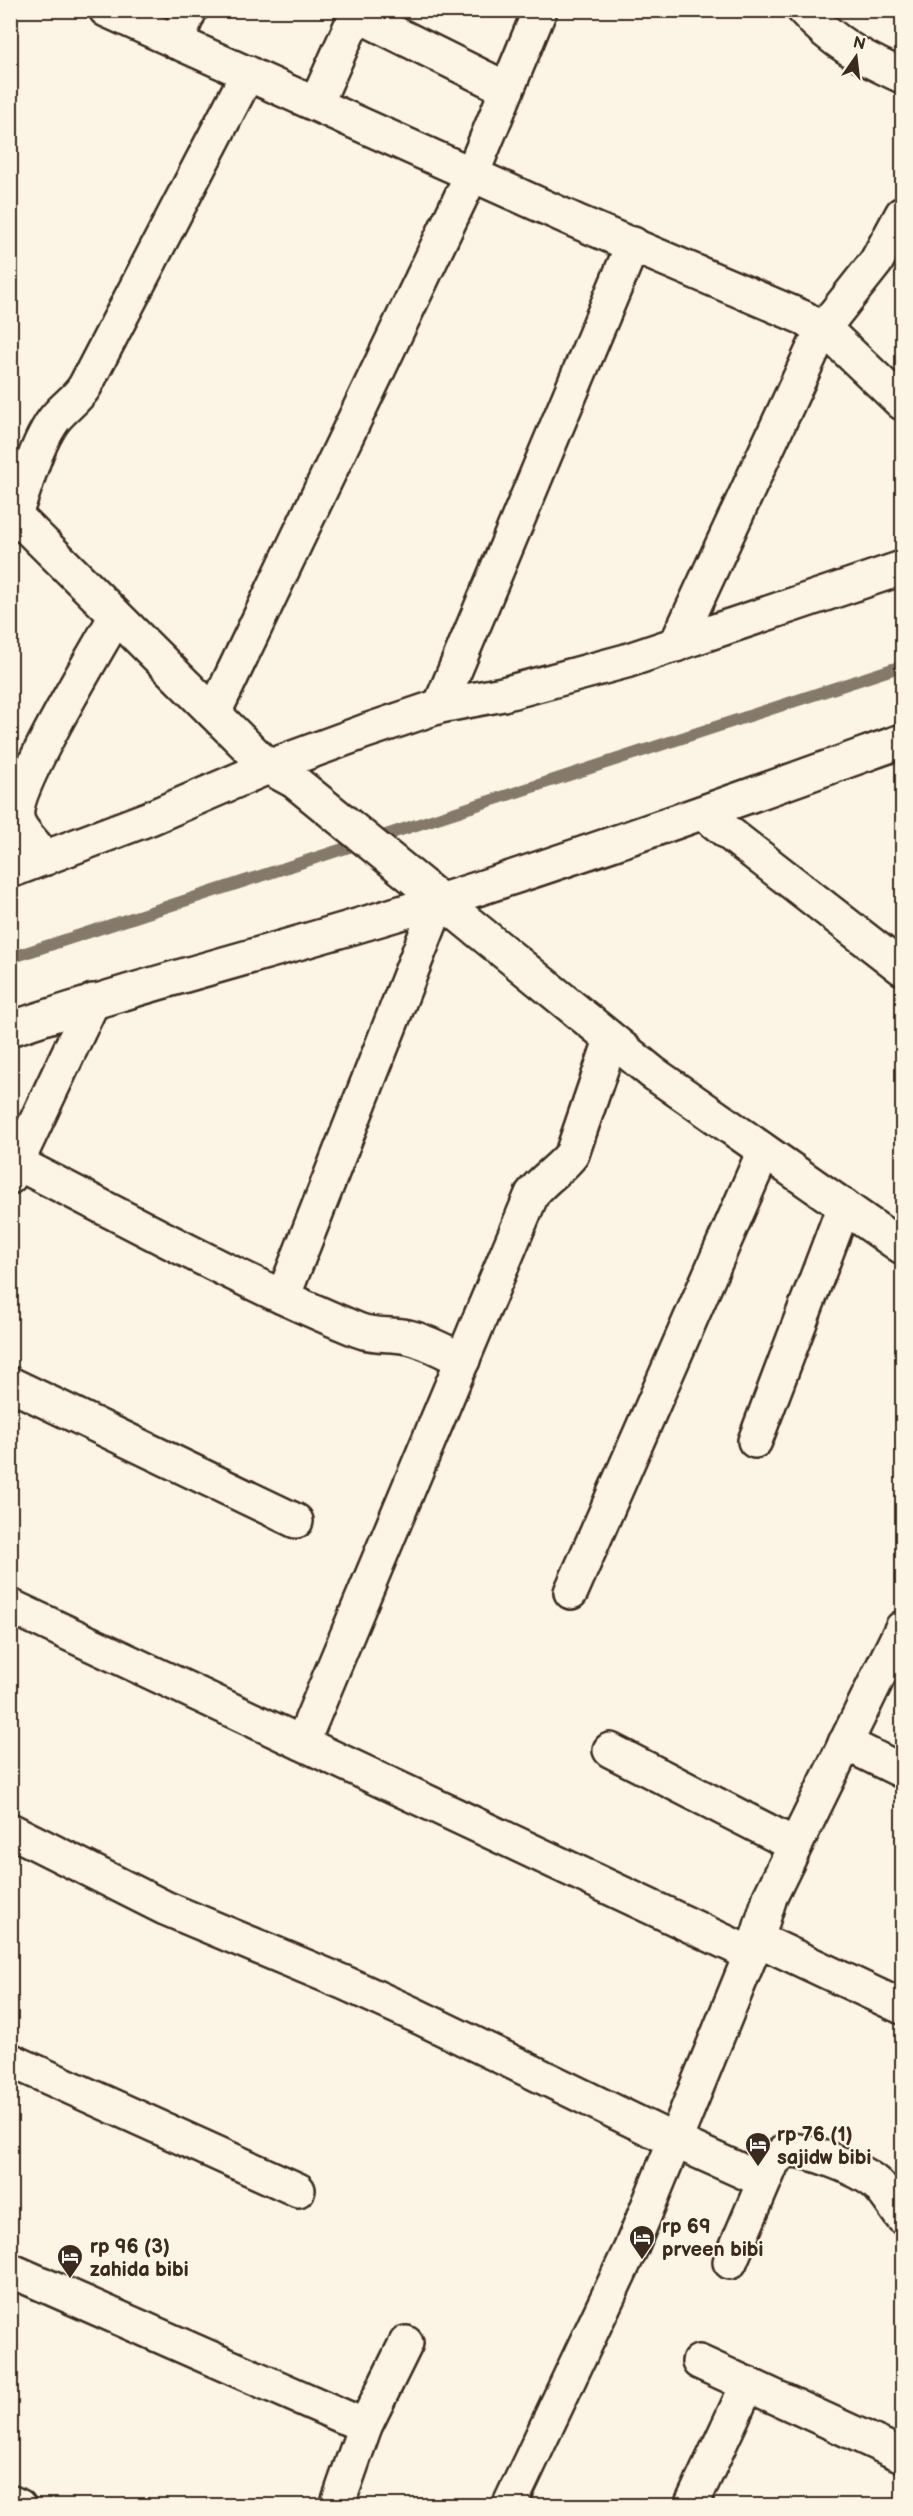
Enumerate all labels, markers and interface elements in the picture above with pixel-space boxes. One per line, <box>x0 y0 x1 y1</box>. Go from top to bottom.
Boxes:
north arrow <box>826 27 886 87</box>
text: N <box>851 33 867 55</box>
place label: rp 76 (1) sajidw bibi <box>777 2123 871 2170</box>
hotel icon: rp 76 (1) sajidw bibi <box>743 2130 773 2168</box>
place label: rp 69 prveen bibi <box>662 2215 763 2262</box>
hotel icon: rp 69 prveen bibi <box>627 2223 657 2261</box>
place label: rp 96 (3) zahida bibi <box>90 2235 189 2282</box>
hotel icon: rp 96 (3) zahida bibi <box>55 2242 85 2280</box>

